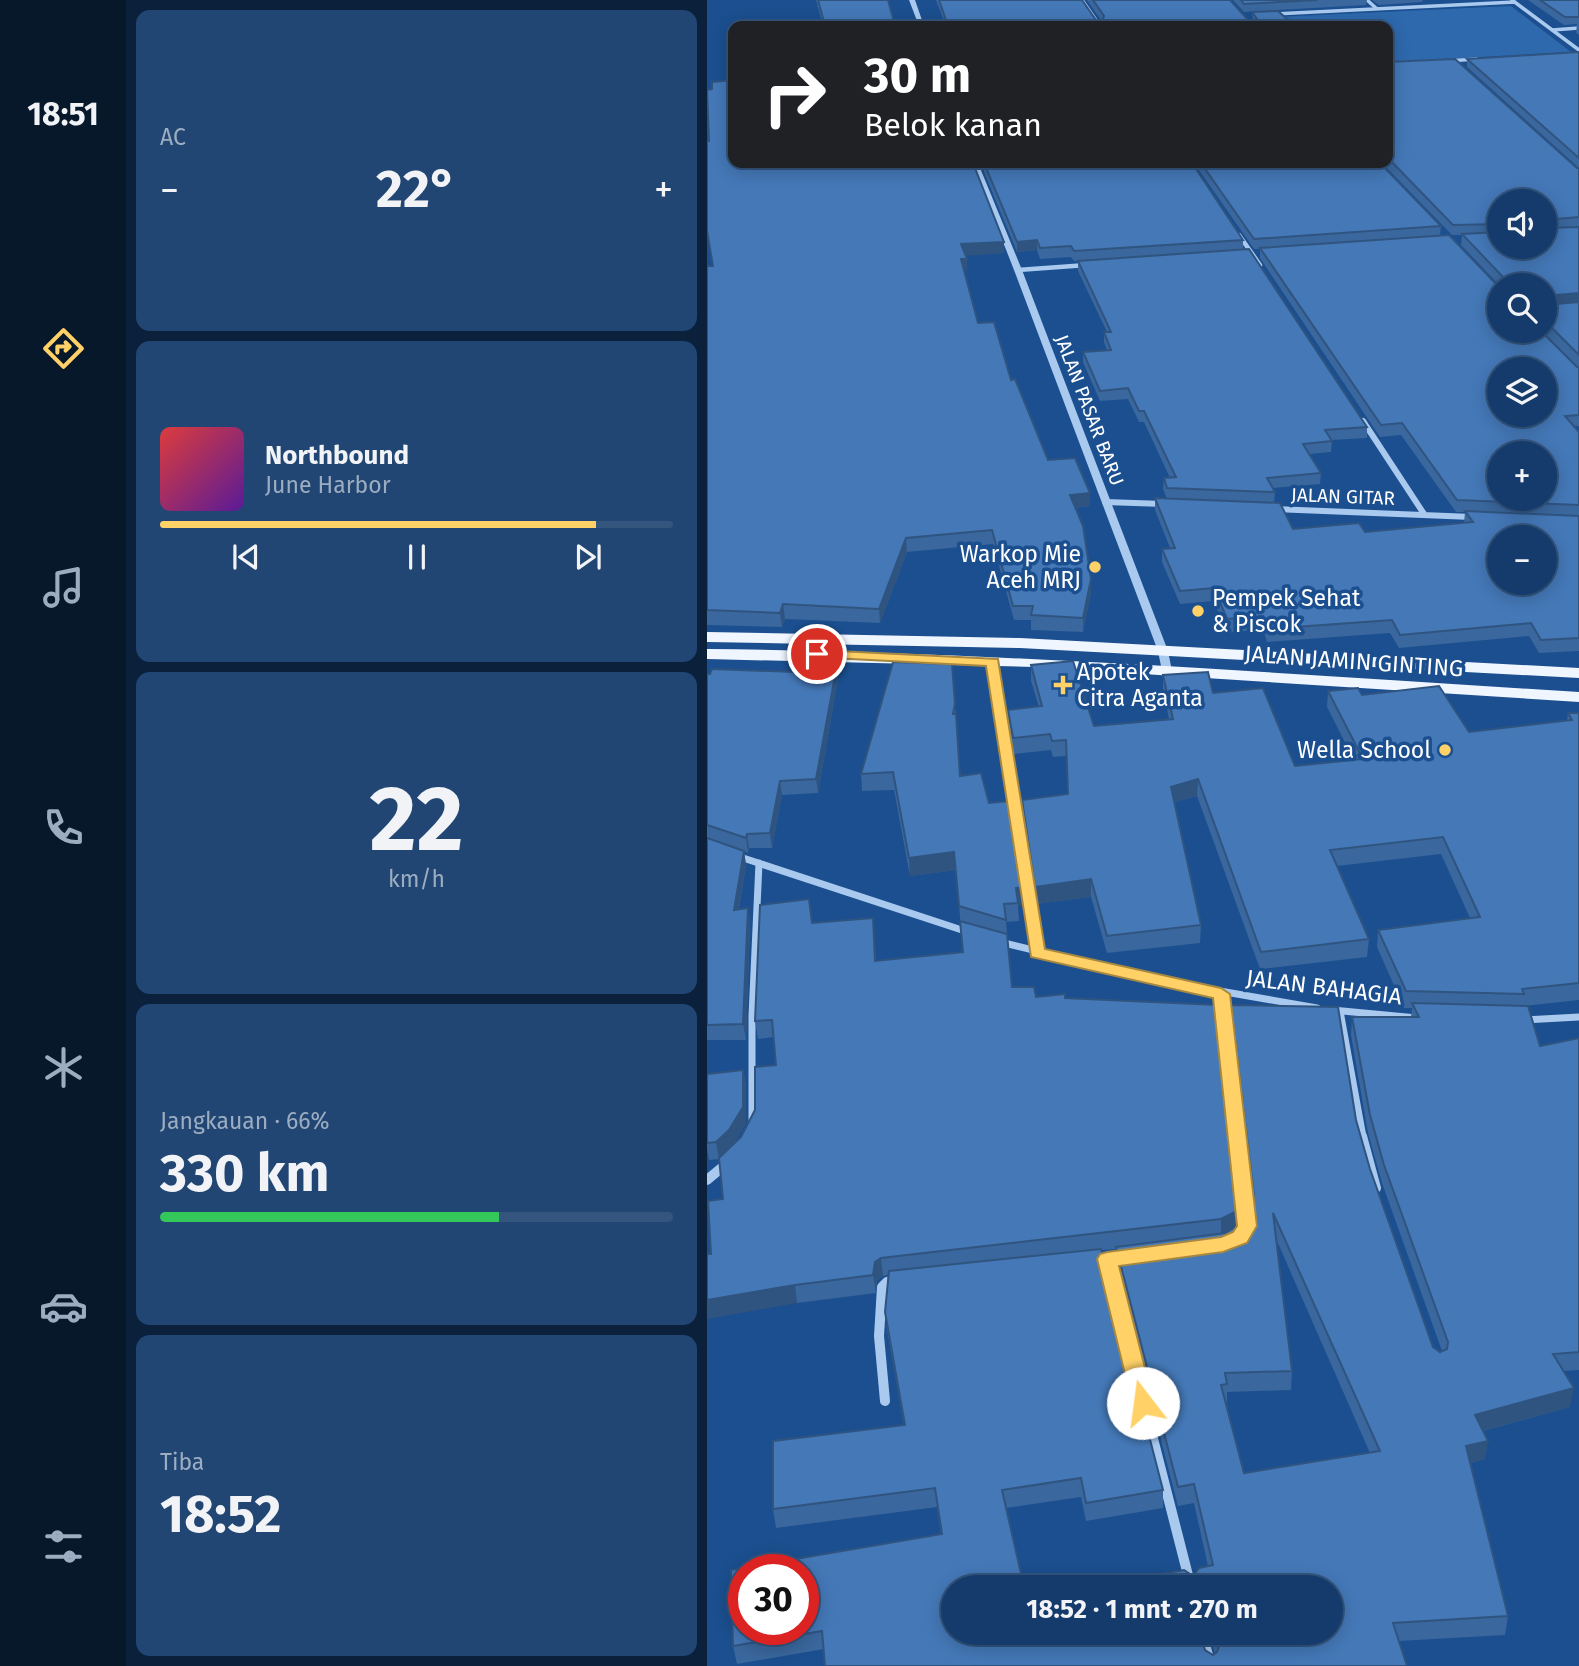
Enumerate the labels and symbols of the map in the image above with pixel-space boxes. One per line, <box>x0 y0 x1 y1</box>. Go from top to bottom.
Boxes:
street label: JALAN PASAR BARU <box>1050 331 1129 489</box>
street label: JALAN GITAR <box>1291 483 1396 510</box>
place label: Warkop Mie Aceh MRJ <box>960 540 1081 594</box>
marker: Warkop Mie Aceh MRJ <box>1087 559 1103 575</box>
place label: Pempek Sehat & Piscok <box>1212 584 1361 638</box>
marker: Pempek Sehat & Piscok <box>1190 603 1206 619</box>
pin <box>787 624 847 684</box>
street label: JALAN JAMIN GINTING <box>1244 639 1464 683</box>
place label: Apotek Citra Aganta <box>1077 658 1203 712</box>
marker: Apotek Citra Aganta <box>1055 677 1071 693</box>
place label: Wella School <box>1297 736 1431 764</box>
marker: Wella School <box>1437 742 1453 758</box>
street label: JALAN BAHAGIA <box>1245 964 1404 1011</box>
position arrow <box>1106 1366 1180 1440</box>
speed limit sign: 30 <box>728 1554 819 1645</box>

